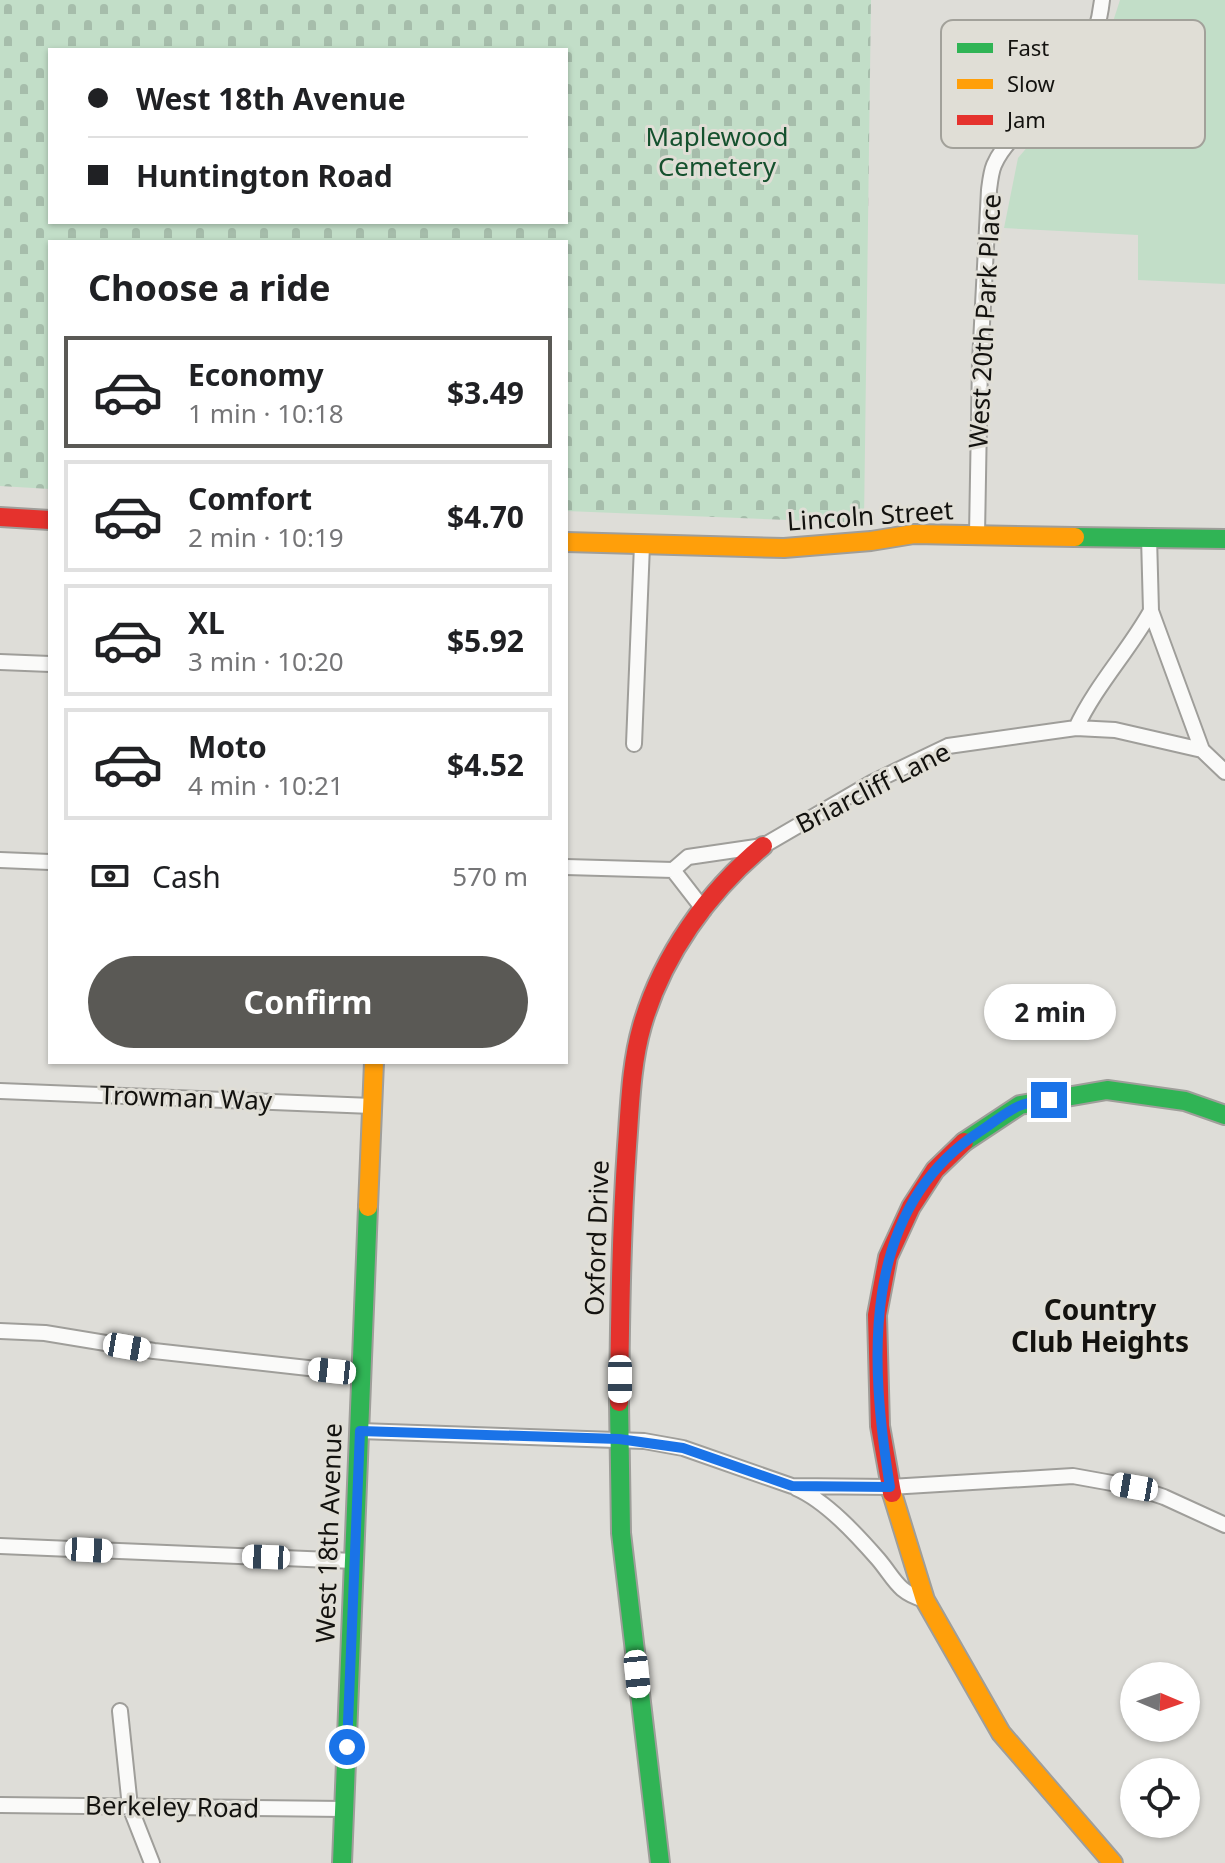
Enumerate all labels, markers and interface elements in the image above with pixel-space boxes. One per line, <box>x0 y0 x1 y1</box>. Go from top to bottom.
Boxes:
legend <box>941 20 1205 148</box>
text: Fast <box>1007 32 1049 62</box>
text: Slow <box>1007 68 1056 98</box>
text: West 18th Avenue <box>136 78 406 119</box>
text: Jam <box>1005 104 1046 134</box>
park label: Maplewood Cemetery <box>646 118 788 184</box>
text: Huntington Road <box>136 155 393 196</box>
street label: West 20th Park Place <box>959 193 1009 449</box>
text: Choose a ride <box>88 263 330 312</box>
text: Economy <box>188 354 324 395</box>
icon: car <box>92 356 164 428</box>
text: $3.49 <box>447 372 524 413</box>
text: 1 min · 10:18 <box>188 395 344 431</box>
text: Comfort <box>188 478 312 519</box>
icon: car <box>92 480 164 552</box>
street label: Lincoln Street <box>786 491 954 539</box>
text: $4.70 <box>447 496 524 537</box>
text: 2 min · 10:19 <box>188 519 344 555</box>
text: XL <box>188 602 225 643</box>
icon: car <box>92 604 164 676</box>
text: $5.92 <box>447 620 524 661</box>
text: 3 min · 10:20 <box>188 643 344 679</box>
text: Moto <box>188 726 267 767</box>
icon: car <box>92 728 164 800</box>
street label: Briarcliff Lane <box>789 733 956 841</box>
text: $4.52 <box>447 744 524 785</box>
text: 4 min · 10:21 <box>188 767 344 803</box>
icon: cash <box>88 854 132 898</box>
text: Cash <box>152 856 221 897</box>
text: 570 m <box>452 858 528 894</box>
button: Confirm <box>88 956 528 1048</box>
callout: 2 min <box>983 984 1115 1040</box>
text: 2 min <box>1014 994 1086 1030</box>
street label: Trowman Way <box>99 1076 273 1118</box>
route end <box>1031 1082 1067 1118</box>
street label: Oxford Drive <box>575 1159 617 1317</box>
district label: Country Club Heights <box>1011 1290 1189 1360</box>
car <box>101 1331 153 1363</box>
car <box>608 1355 632 1403</box>
car <box>307 1357 357 1385</box>
street label: West 18th Avenue <box>306 1422 350 1644</box>
car <box>1108 1471 1160 1503</box>
car <box>64 1537 114 1563</box>
car <box>242 1544 290 1570</box>
car <box>623 1649 651 1699</box>
north arrow <box>1120 1662 1200 1742</box>
map controls <box>1120 1662 1200 1838</box>
route start <box>329 1729 365 1765</box>
button: locate <box>1120 1758 1200 1838</box>
street label: Berkeley Road <box>85 1786 259 1826</box>

